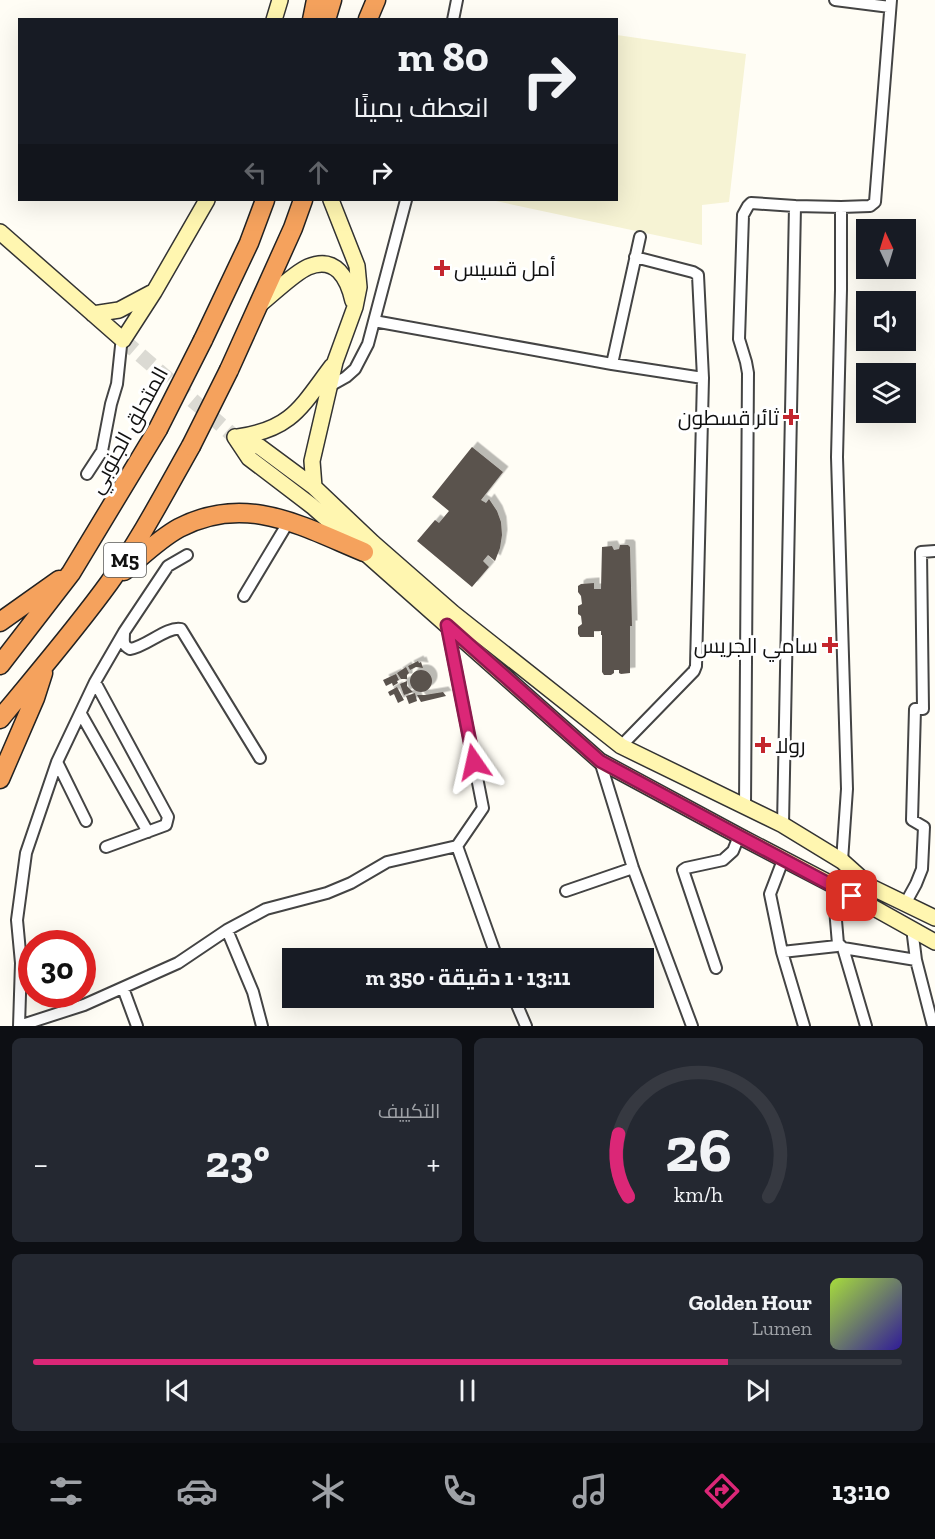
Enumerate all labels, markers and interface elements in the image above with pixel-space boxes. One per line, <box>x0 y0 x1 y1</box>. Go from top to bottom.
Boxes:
text: 80 m <box>398 31 489 82</box>
icon: right <box>510 42 588 120</box>
text: انعطف يمينًا <box>353 92 489 124</box>
icon: left <box>239 156 272 189</box>
icon: ahead <box>302 156 335 189</box>
icon: right <box>365 156 398 189</box>
north arrow <box>856 219 916 279</box>
map controls <box>856 219 916 423</box>
place label: أمل قسيس <box>454 256 556 282</box>
marker: أمل قسيس <box>435 261 449 275</box>
button: sound <box>856 291 916 351</box>
street label: المتحلق الجنوبي <box>83 362 177 500</box>
button: layers <box>856 363 916 423</box>
place label: ثائر قسطون <box>678 405 779 431</box>
marker: ثائر قسطون <box>784 410 798 424</box>
road number: M5 <box>104 543 146 577</box>
place label: سامي الجريس <box>694 633 818 662</box>
marker: سامي الجريس <box>823 638 837 652</box>
position arrow <box>442 730 506 794</box>
place label: رولا <box>775 733 806 758</box>
marker: رولا <box>756 738 770 752</box>
pin <box>826 870 877 921</box>
icon: arrive <box>835 879 868 912</box>
speed limit sign: 30 <box>18 930 96 1008</box>
text: 13:11 · 1 دقيقة · 350 m <box>366 964 570 991</box>
text: التكييف <box>378 1099 441 1123</box>
text: 26 <box>665 1112 732 1187</box>
text: 23° <box>205 1135 270 1189</box>
text: − <box>33 1144 48 1183</box>
text: + <box>427 1144 440 1183</box>
text: km/h <box>674 1182 723 1207</box>
text: Golden Hour <box>688 1289 812 1316</box>
text: Lumen <box>752 1316 812 1340</box>
icon: previous <box>161 1374 194 1407</box>
icon: pause <box>451 1374 484 1407</box>
icon: next <box>741 1374 774 1407</box>
icon: filters <box>45 1470 87 1512</box>
icon: car <box>176 1470 218 1512</box>
icon: climate <box>307 1470 349 1512</box>
icon: phone <box>438 1470 480 1512</box>
icon: music <box>569 1470 611 1512</box>
icon: directions <box>701 1470 743 1512</box>
text: 13:10 <box>832 1475 890 1507</box>

